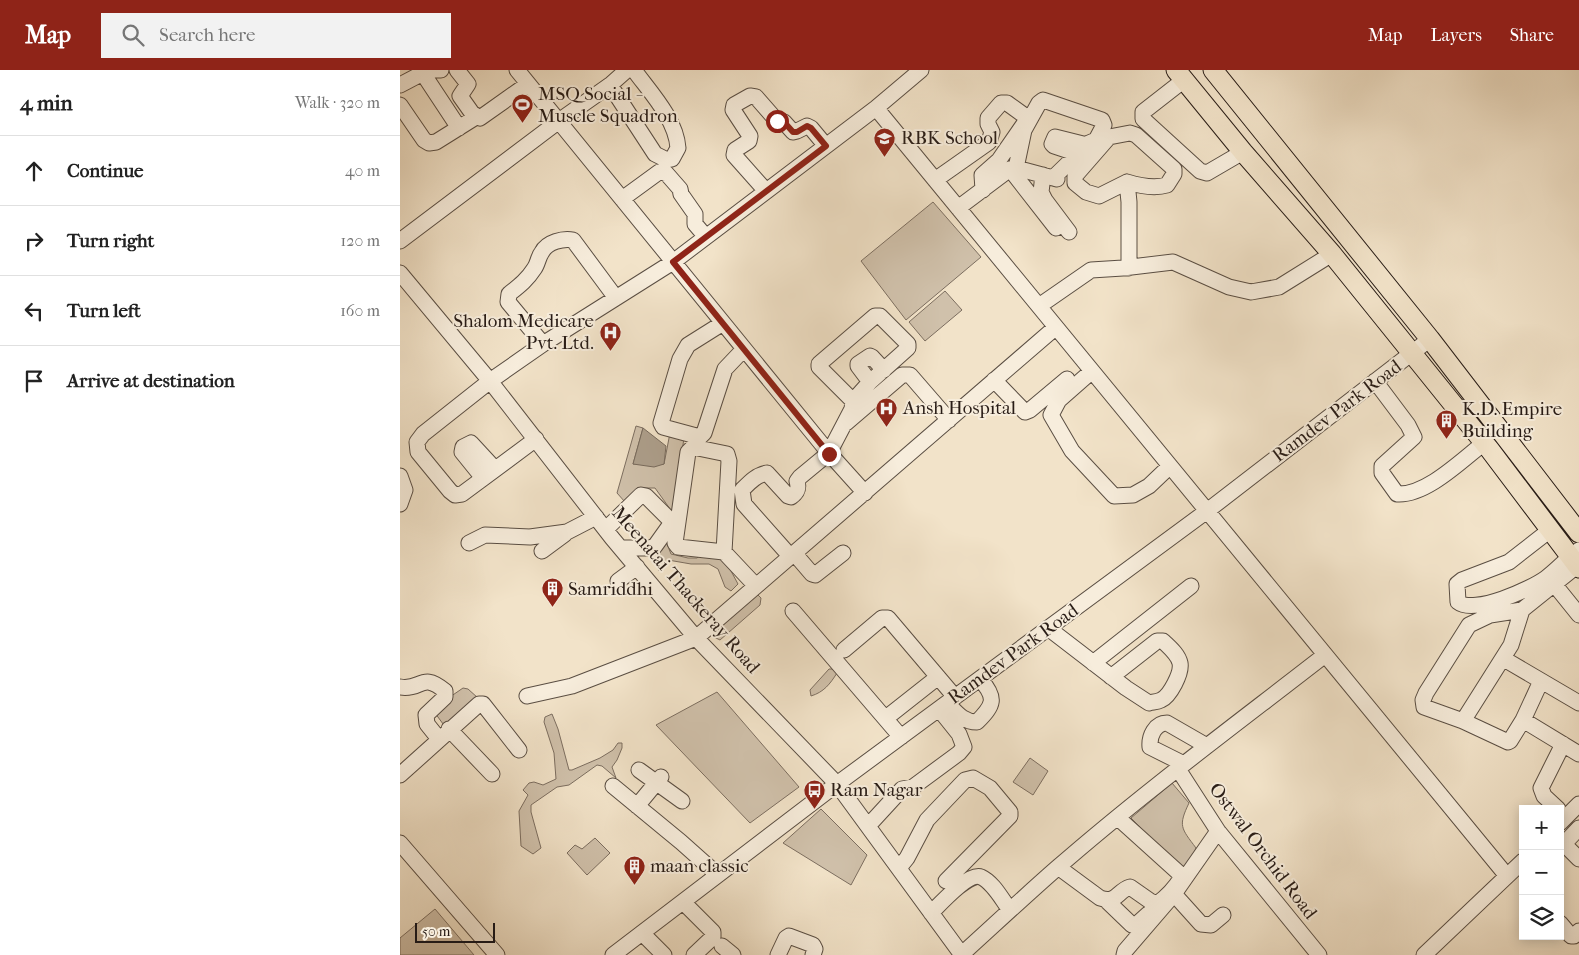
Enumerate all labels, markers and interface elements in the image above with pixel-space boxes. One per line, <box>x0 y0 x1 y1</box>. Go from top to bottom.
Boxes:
search box <box>101 13 451 58</box>
text: Map <box>25 21 71 49</box>
icon: search <box>119 21 147 49</box>
text: Search here <box>159 24 255 46</box>
text: Map <box>1368 25 1402 46</box>
text: Layers <box>1430 25 1482 46</box>
text: Share <box>1510 25 1554 46</box>
place label: MSQ Social - Muscle Squadron <box>538 83 678 127</box>
text: 4 min <box>20 91 73 115</box>
text: Walk · 320 m <box>295 93 380 112</box>
sports icon: MSQ Social - Muscle Squadron <box>510 93 534 124</box>
route start <box>766 110 789 133</box>
school or university icon: RBK School <box>873 126 897 157</box>
place label: RBK School <box>901 127 998 149</box>
icon: ahead <box>20 157 48 185</box>
text: Continue <box>67 160 143 182</box>
text: 40 m <box>345 161 380 180</box>
icon: right <box>20 227 48 255</box>
text: Turn right <box>67 230 154 252</box>
text: 120 m <box>341 231 380 250</box>
icon: left <box>20 297 48 325</box>
text: Turn left <box>67 300 141 322</box>
text: 160 m <box>340 301 380 320</box>
place label: Shalom Medicare Pvt. Ltd. <box>453 310 594 354</box>
hospital icon: Shalom Medicare Pvt. Ltd. <box>598 320 622 351</box>
street label: Ramdev Park Road <box>1268 355 1406 467</box>
icon: arrive <box>20 367 48 395</box>
text: Arrive at destination <box>67 370 235 392</box>
hospital icon: Ansh Hospital <box>875 396 899 427</box>
place label: Ansh Hospital <box>902 397 1016 419</box>
place label: K.D. Empire Building <box>1462 398 1562 442</box>
building icon: K.D. Empire Building <box>1434 408 1458 439</box>
route end <box>818 443 841 466</box>
street label: Meenatai Thackeray Road <box>608 502 765 678</box>
building icon: Samriddhi <box>540 577 564 608</box>
place label: Samriddhi <box>568 578 653 600</box>
street label: Ramdev Park Road <box>943 599 1083 709</box>
bus stop icon: Ram Nagar <box>802 778 826 809</box>
street label: Ostwal Orchid Road <box>1205 778 1322 924</box>
place label: Ram Nagar <box>830 779 923 801</box>
map controls <box>1519 805 1564 940</box>
button: + <box>1519 805 1564 850</box>
button: − <box>1519 850 1564 895</box>
building icon: maan classic <box>622 854 646 885</box>
place label: maan classic <box>650 855 749 877</box>
button: layers <box>1519 895 1564 940</box>
scale bar <box>415 920 495 943</box>
text: 50 m <box>422 923 450 940</box>

